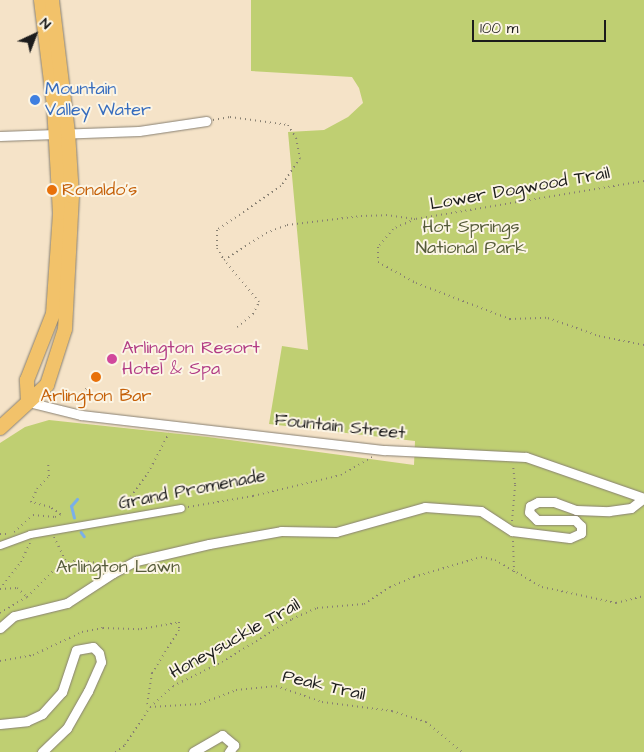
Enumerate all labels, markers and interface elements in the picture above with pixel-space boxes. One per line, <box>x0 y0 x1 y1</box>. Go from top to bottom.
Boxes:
north arrow <box>10 10 60 60</box>
scale bar <box>474 10 608 42</box>
text: N <box>35 14 55 34</box>
text: 100 m <box>480 18 519 39</box>
place label: Mountain Valley Water <box>45 79 151 122</box>
marker: Mountain Valley Water <box>29 94 41 106</box>
street label: Lower Dogwood Trail <box>428 163 612 215</box>
place label: Ronaldo's <box>62 179 137 201</box>
marker: Ronaldo's <box>46 184 58 196</box>
park label: Hot Springs National Park <box>416 217 526 260</box>
place label: Arlington Resort Hotel & Spa <box>122 338 260 380</box>
marker: Arlington Resort Hotel & Spa <box>106 353 118 365</box>
marker: Arlington Bar <box>90 371 102 383</box>
place label: Arlington Bar <box>41 385 151 407</box>
street label: Fountain Street <box>273 409 407 445</box>
street label: Grand Promenade <box>117 465 267 515</box>
park label: Arlington Lawn <box>56 556 180 578</box>
street label: Honeysuckle Trail <box>166 594 304 684</box>
street label: Peak Trail <box>280 666 368 706</box>

